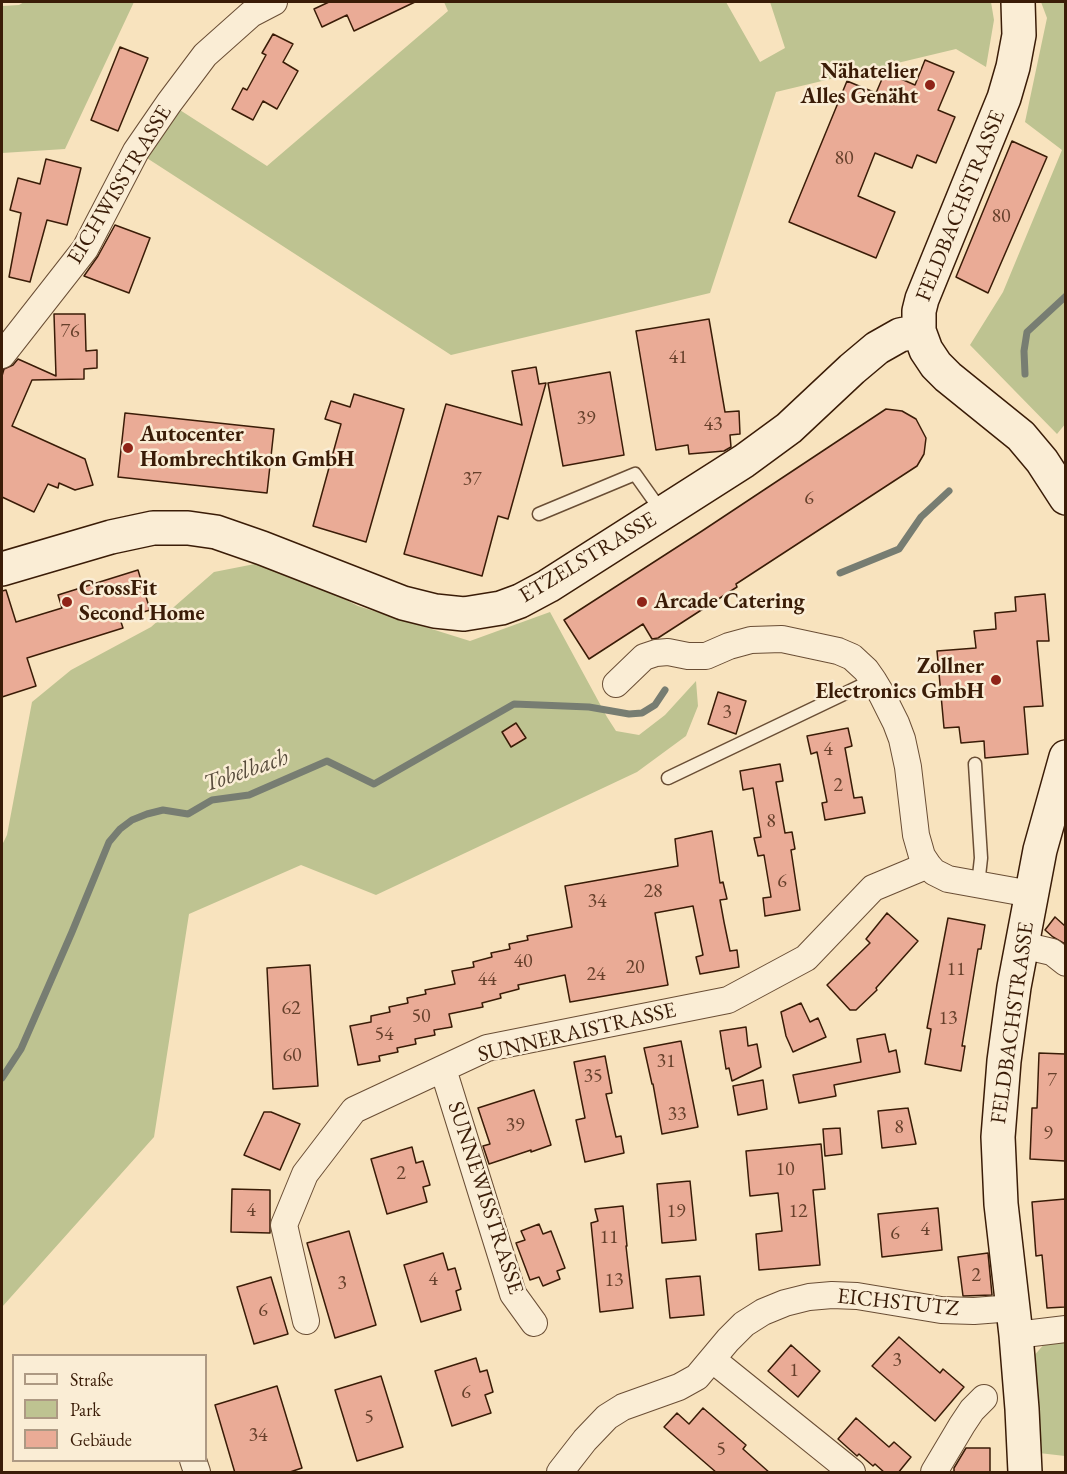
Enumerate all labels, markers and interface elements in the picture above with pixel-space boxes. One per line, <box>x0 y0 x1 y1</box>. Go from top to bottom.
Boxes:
place label: Nähatelier Alles Genäht <box>800 59 918 110</box>
marker: Nähatelier Alles Genäht <box>923 78 937 92</box>
street label: EICHWISSTRASSE <box>62 101 178 269</box>
street label: FELDBACHSTRASSE <box>911 107 1011 305</box>
house number: 80 <box>834 147 854 171</box>
house number: 80 <box>991 205 1011 229</box>
house number: 76 <box>60 320 80 344</box>
house number: 41 <box>668 346 688 370</box>
house number: 39 <box>576 407 596 431</box>
house number: 43 <box>703 413 723 437</box>
place label: Autocenter Hombrechtikon GmbH <box>140 422 354 474</box>
marker: Autocenter Hombrechtikon GmbH <box>121 441 135 455</box>
house number: 37 <box>462 468 482 492</box>
house number: 6 <box>804 487 814 511</box>
street label: ETZELSTRASSE <box>515 507 661 609</box>
place label: CrossFit Second Home <box>79 576 205 628</box>
place label: Arcade Catering <box>654 589 805 615</box>
marker: CrossFit Second Home <box>60 595 74 609</box>
marker: Arcade Catering <box>635 595 649 609</box>
place label: Zollner Electronics GmbH <box>815 654 984 706</box>
marker: Zollner Electronics GmbH <box>989 673 1003 687</box>
house number: 3 <box>722 701 732 725</box>
house number: 4 <box>823 738 833 762</box>
water label: Tobelbach <box>200 743 292 799</box>
house number: 2 <box>833 774 843 798</box>
house number: 8 <box>766 810 776 834</box>
house number: 6 <box>777 870 787 894</box>
house number: 28 <box>643 880 663 904</box>
house number: 34 <box>587 890 607 914</box>
street label: FELDBACHSTRASSE <box>986 920 1040 1126</box>
house number: 40 <box>513 950 533 974</box>
house number: 20 <box>625 956 645 980</box>
house number: 11 <box>946 958 966 982</box>
house number: 24 <box>586 963 606 987</box>
house number: 44 <box>477 968 497 992</box>
house number: 62 <box>281 997 301 1021</box>
street label: SUNNERAISTRASSE <box>475 997 679 1069</box>
house number: 50 <box>411 1005 431 1029</box>
house number: 13 <box>938 1007 958 1031</box>
house number: 54 <box>374 1023 394 1047</box>
house number: 60 <box>282 1044 302 1068</box>
house number: 31 <box>656 1050 676 1074</box>
house number: 35 <box>583 1065 603 1089</box>
house number: 7 <box>1047 1069 1057 1093</box>
street label: SUNNEWISSTRASSE <box>441 1098 529 1298</box>
house number: 33 <box>667 1103 687 1127</box>
house number: 39 <box>505 1114 525 1138</box>
house number: 8 <box>894 1116 904 1140</box>
house number: 9 <box>1043 1122 1053 1146</box>
house number: 10 <box>775 1158 795 1182</box>
house number: 2 <box>396 1162 406 1186</box>
house number: 4 <box>246 1199 256 1223</box>
house number: 19 <box>666 1200 686 1224</box>
house number: 12 <box>788 1200 808 1224</box>
house number: 4 <box>920 1218 930 1242</box>
house number: 6 <box>890 1222 900 1246</box>
house number: 11 <box>599 1226 619 1250</box>
house number: 2 <box>971 1264 981 1288</box>
house number: 4 <box>428 1268 438 1292</box>
house number: 13 <box>604 1269 624 1293</box>
house number: 3 <box>337 1272 347 1296</box>
street label: EICHSTUTZ <box>836 1283 960 1323</box>
house number: 6 <box>258 1299 268 1323</box>
house number: 3 <box>892 1349 902 1373</box>
legend <box>12 1354 207 1462</box>
house number: 1 <box>789 1359 799 1383</box>
text: Straße <box>70 1368 113 1391</box>
house number: 6 <box>461 1381 471 1405</box>
text: Park <box>70 1398 101 1421</box>
house number: 5 <box>364 1406 374 1430</box>
house number: 34 <box>248 1424 268 1448</box>
text: Gebäude <box>70 1428 132 1451</box>
house number: 5 <box>716 1438 726 1462</box>

